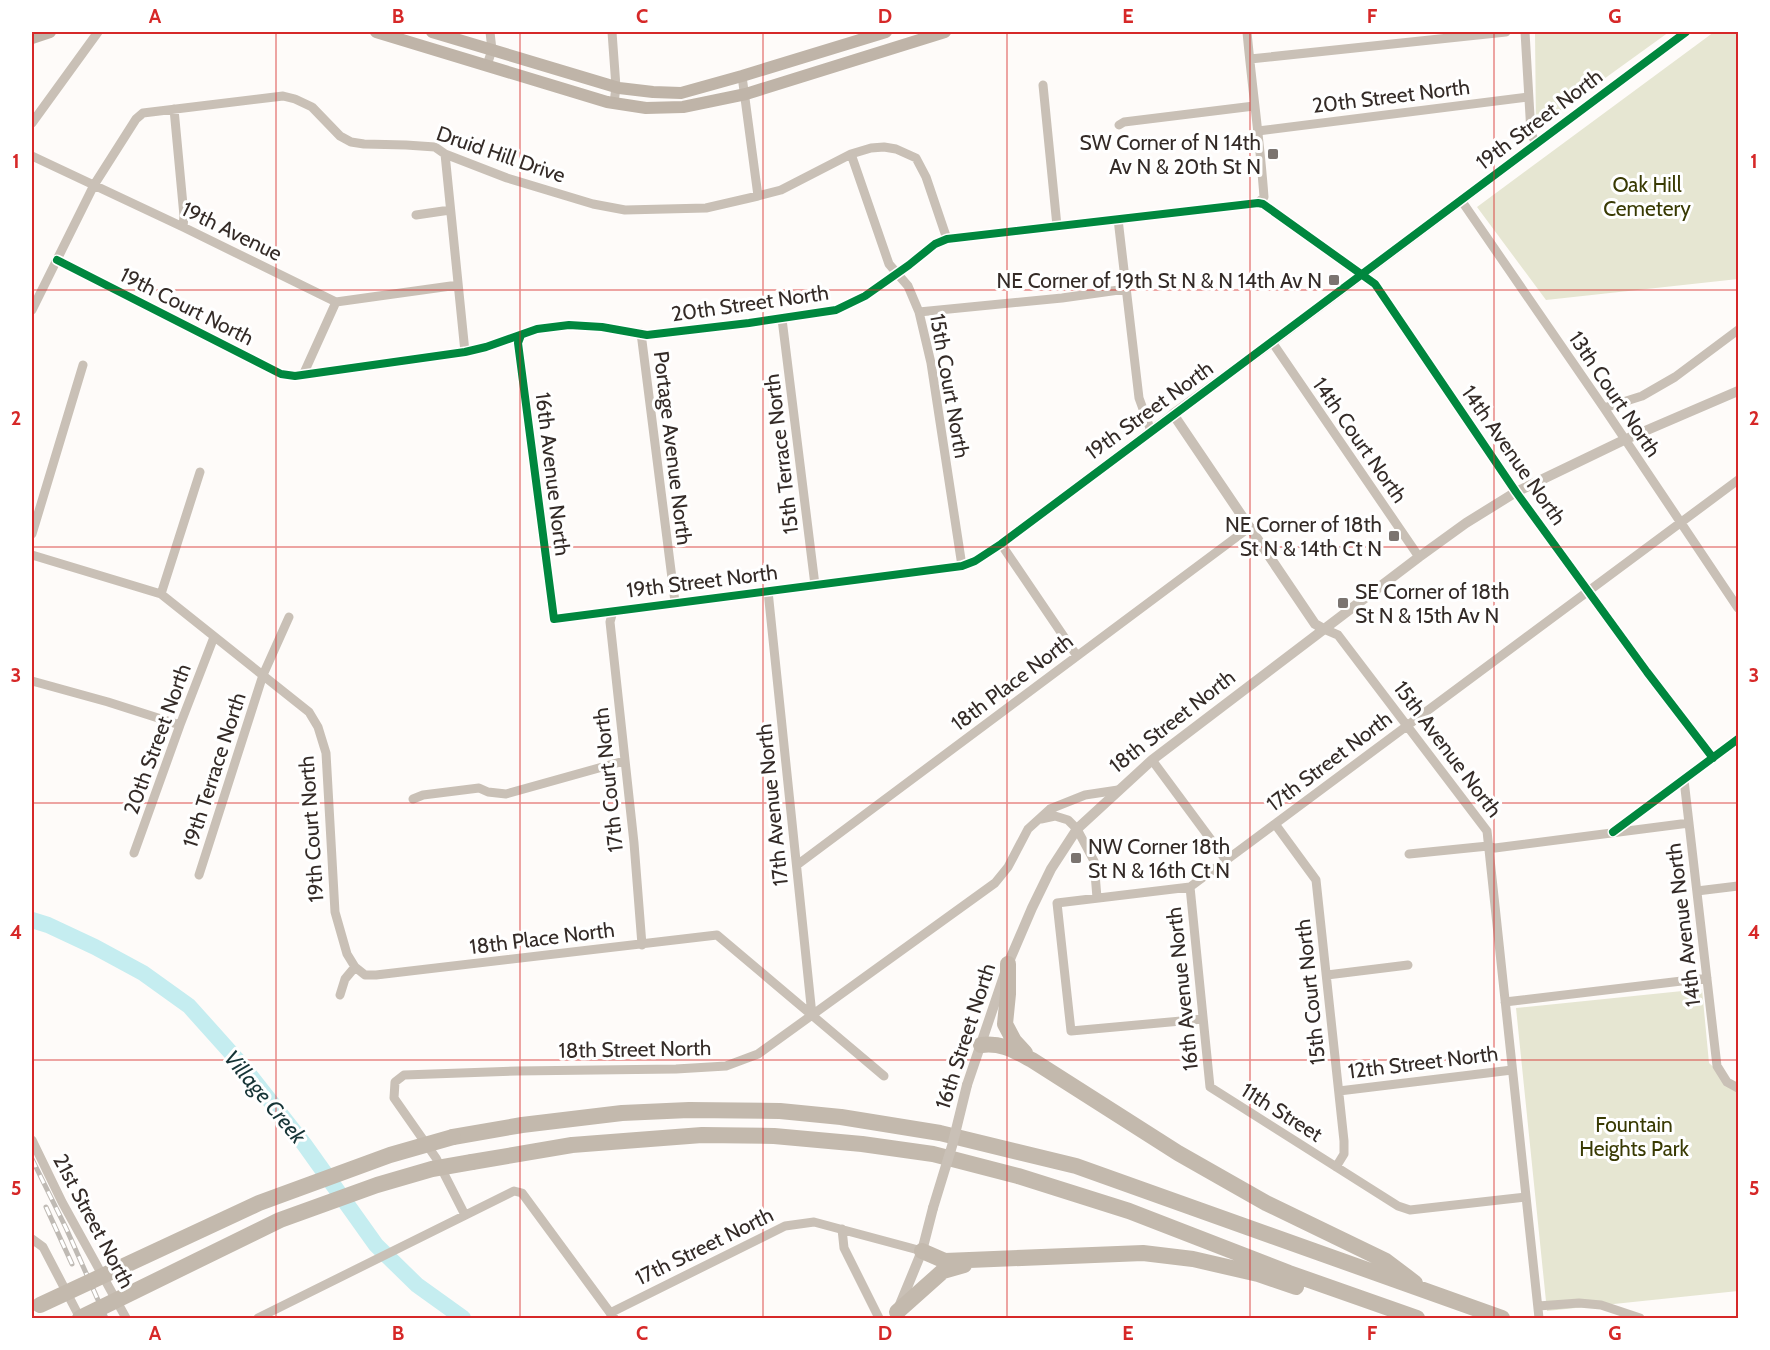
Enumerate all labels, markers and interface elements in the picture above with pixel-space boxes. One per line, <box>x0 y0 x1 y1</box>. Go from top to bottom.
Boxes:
text: A <box>149 4 162 28</box>
text: B <box>392 4 404 28</box>
text: C <box>636 4 648 28</box>
text: D <box>878 4 892 28</box>
text: E <box>1122 4 1134 28</box>
text: F <box>1367 4 1378 28</box>
text: G <box>1608 4 1622 28</box>
street label: 19th Street North <box>1471 63 1607 175</box>
street label: 20th Street North <box>1311 74 1471 118</box>
street label: Druid Hill Drive <box>433 120 569 188</box>
place label: SW Corner of N 14th Av N & 20th St N <box>1079 130 1261 179</box>
marker: SW Corner of N 14th Av N & 20th St N <box>1266 147 1280 161</box>
text: 1 <box>12 149 20 173</box>
text: 1 <box>1750 149 1758 173</box>
park label: Oak Hill Cemetery <box>1603 172 1691 221</box>
street label: 19th Avenue <box>178 196 286 266</box>
street label: 19th Court North <box>116 262 258 350</box>
place label: NE Corner of 19th St N & N 14th Av N <box>997 268 1322 293</box>
marker: NE Corner of 19th St N & N 14th Av N <box>1327 273 1341 287</box>
street label: 20th Street North <box>670 280 830 326</box>
street label: 15th Court North <box>925 312 975 460</box>
street label: 13th Court North <box>1564 326 1666 462</box>
street label: Portage Avenue North <box>649 349 697 547</box>
street label: 19th Street North <box>1080 355 1218 465</box>
street label: 15th Terrace North <box>759 373 803 535</box>
street label: 14th Court North <box>1308 373 1412 507</box>
street label: 14th Avenue North <box>1457 380 1571 530</box>
street label: 16th Avenue North <box>531 391 575 557</box>
text: 2 <box>11 406 21 430</box>
text: 2 <box>1749 406 1759 430</box>
place label: NE Corner of 18th St N & 14th Ct N <box>1225 512 1382 561</box>
marker: NE Corner of 18th St N & 14th Ct N <box>1387 529 1401 543</box>
street label: 19th Street North <box>625 559 779 603</box>
place label: SE Corner of 18th St N & 15th Av N <box>1355 579 1509 628</box>
marker: SE Corner of 18th St N & 15th Av N <box>1336 596 1350 610</box>
street label: 18th Place North <box>946 628 1078 736</box>
street label: 20th Street North <box>118 660 196 818</box>
text: 3 <box>11 663 21 687</box>
text: 3 <box>1749 663 1759 687</box>
street label: 18th Street North <box>1104 664 1240 778</box>
street label: 15th Avenue North <box>1389 676 1507 822</box>
street label: 19th Terrace North <box>177 689 251 851</box>
street label: 17th Court North <box>588 706 628 854</box>
street label: 17th Street North <box>1261 706 1397 816</box>
street label: 17th Avenue North <box>751 723 793 887</box>
street label: 19th Court North <box>293 755 329 903</box>
place label: NW Corner 18th St N & 16th Ct N <box>1088 834 1230 883</box>
street label: 14th Avenue North <box>1661 842 1705 1008</box>
marker: NW Corner 18th St N & 16th Ct N <box>1069 851 1083 865</box>
street label: 16th Avenue North <box>1161 906 1203 1072</box>
street label: 18th Place North <box>468 917 616 959</box>
street label: 15th Court North <box>1290 918 1330 1066</box>
text: 4 <box>10 920 22 944</box>
text: 4 <box>1748 920 1760 944</box>
street label: 16th Street North <box>930 960 1000 1112</box>
street label: 18th Street North <box>558 1035 712 1063</box>
street label: 12th Street North <box>1347 1040 1499 1084</box>
water label: Village Creek <box>218 1045 312 1149</box>
street label: 11th Street <box>1237 1077 1327 1147</box>
park label: Fountain Heights Park <box>1579 1112 1689 1161</box>
street label: 21st Street North <box>48 1150 140 1292</box>
text: 5 <box>11 1176 21 1200</box>
text: 5 <box>1749 1176 1759 1200</box>
street label: 17th Street North <box>631 1202 777 1290</box>
text: A <box>149 1321 162 1345</box>
text: B <box>392 1321 404 1345</box>
text: C <box>636 1321 648 1345</box>
text: D <box>878 1321 892 1345</box>
text: E <box>1122 1321 1134 1345</box>
text: F <box>1367 1321 1378 1345</box>
text: G <box>1608 1321 1622 1345</box>

